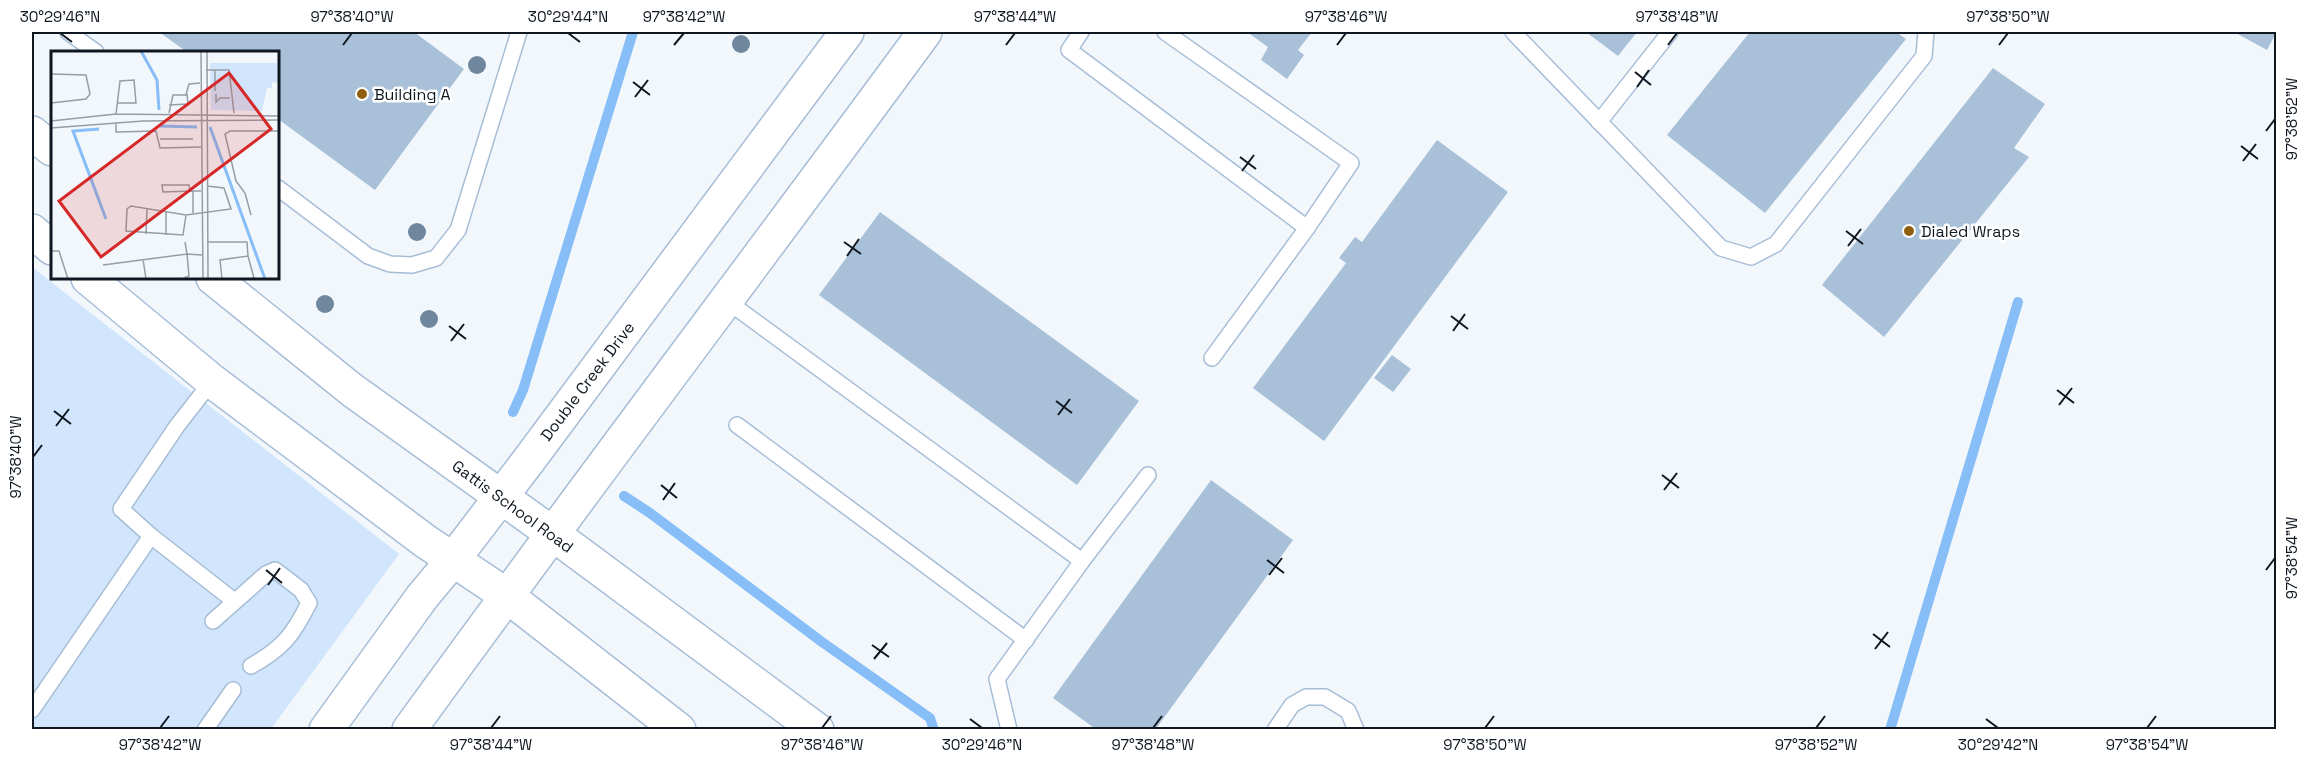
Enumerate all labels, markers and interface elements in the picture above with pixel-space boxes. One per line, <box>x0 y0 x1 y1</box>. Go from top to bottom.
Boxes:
text: 30°29'46"N <box>20 7 100 26</box>
text: 97°38'40"W <box>310 7 394 26</box>
text: 30°29'44"N <box>528 7 608 26</box>
text: 97°38'42"W <box>643 7 725 26</box>
text: 97°38'44"W <box>974 7 1056 26</box>
text: 97°38'46"W <box>1305 7 1387 26</box>
text: 97°38'48"W <box>1636 7 1718 26</box>
text: 97°38'50"W <box>1966 7 2050 26</box>
inset map <box>51 51 279 279</box>
text: 97°38'52"W <box>2282 78 2301 160</box>
place label: Building A <box>374 84 451 105</box>
marker: Building A <box>355 87 369 101</box>
place label: Dialed Wraps <box>1921 221 2020 242</box>
marker: Dialed Wraps <box>1902 224 1916 238</box>
street label: Double Creek Drive <box>536 317 639 445</box>
text: 97°38'40"W <box>6 415 25 499</box>
street label: Gattis School Road <box>448 455 578 558</box>
text: 97°38'54"W <box>2282 517 2301 599</box>
text: 97°38'42"W <box>119 735 201 754</box>
text: 97°38'44"W <box>450 735 532 754</box>
text: 97°38'46"W <box>781 735 863 754</box>
text: 30°29'46"N <box>942 735 1022 754</box>
text: 97°38'48"W <box>1112 735 1194 754</box>
text: 97°38'50"W <box>1443 735 1527 754</box>
text: 97°38'52"W <box>1775 735 1857 754</box>
text: 30°29'42"N <box>1958 735 2038 754</box>
text: 97°38'54"W <box>2106 735 2188 754</box>

